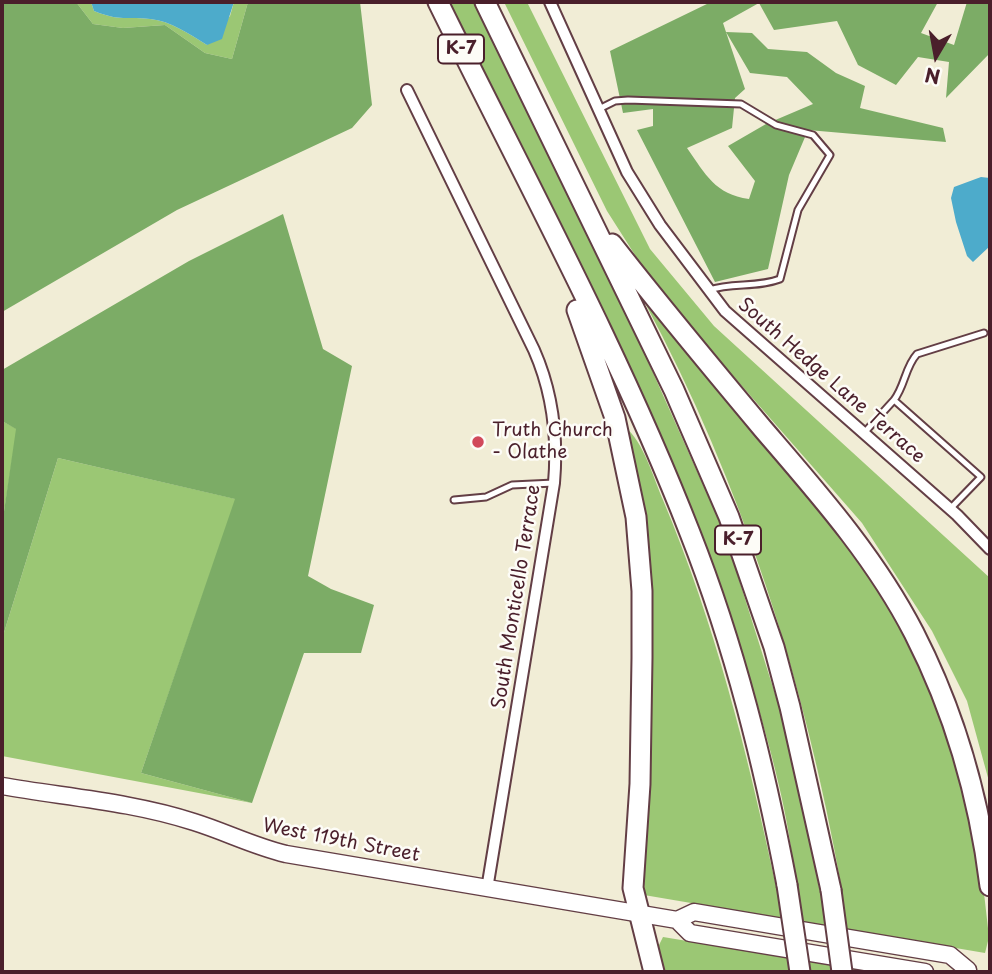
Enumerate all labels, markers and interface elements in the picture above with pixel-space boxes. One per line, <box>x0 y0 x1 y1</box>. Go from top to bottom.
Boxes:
north arrow <box>901 21 971 91</box>
road number: K-7 <box>438 34 484 64</box>
text: N <box>923 62 942 92</box>
street label: South Hedge Lane Terrace <box>733 294 929 468</box>
place label: Truth Church - Olathe <box>492 420 613 464</box>
marker: Truth Church - Olathe <box>470 434 486 450</box>
street label: South Monticello Terrace <box>488 483 546 711</box>
road number: K-7 <box>715 526 761 554</box>
street label: West 119th Street <box>261 815 421 867</box>

